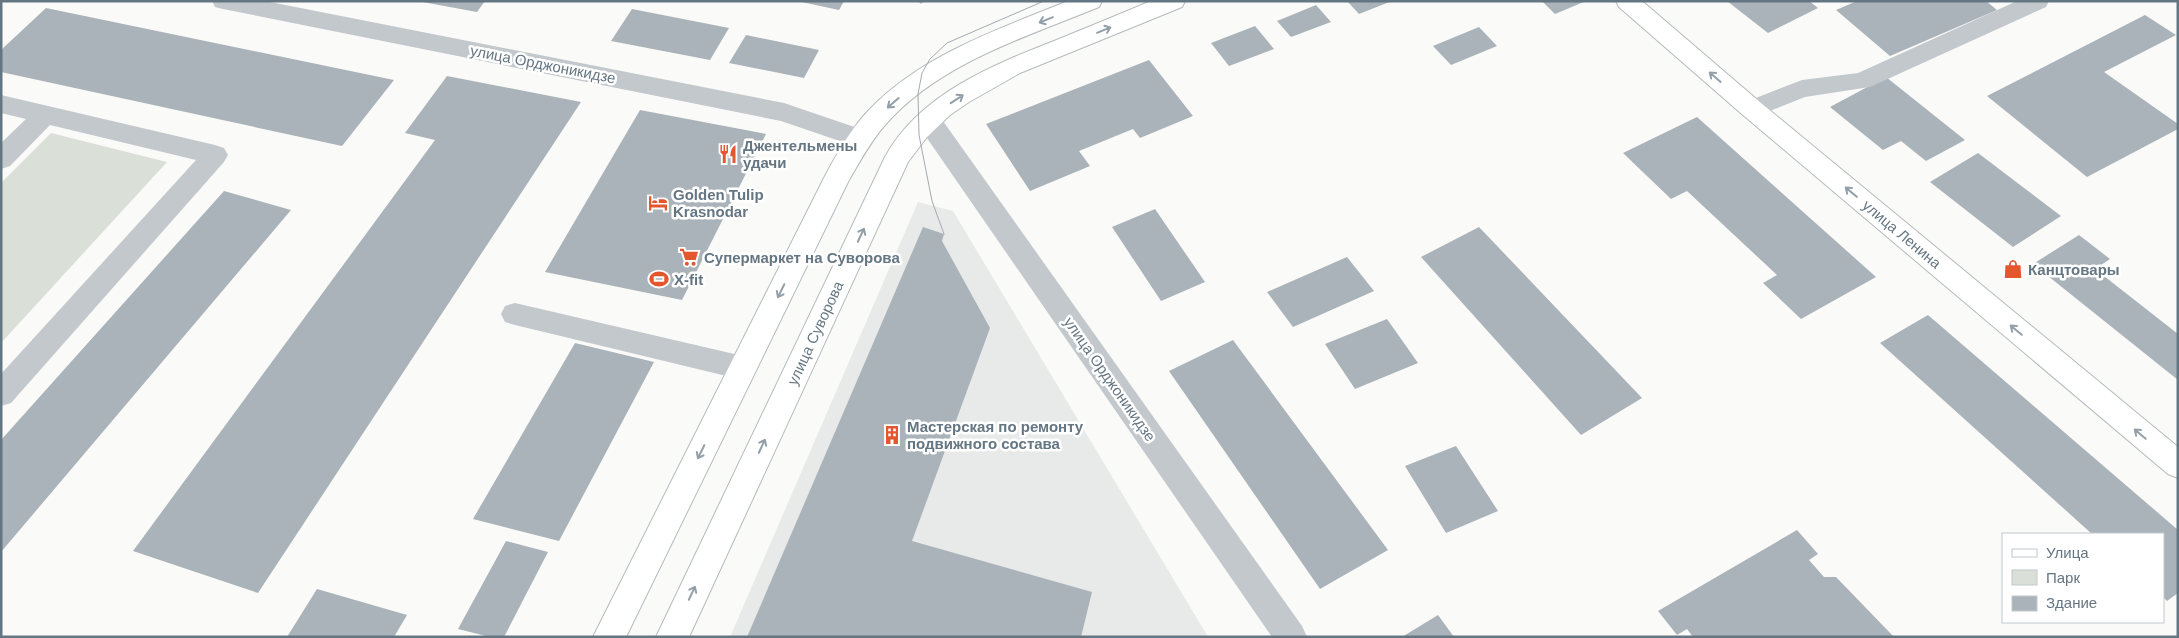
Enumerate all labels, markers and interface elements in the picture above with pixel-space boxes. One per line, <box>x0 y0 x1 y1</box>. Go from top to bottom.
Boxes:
one-way arrow <box>1039 15 1054 25</box>
one-way arrow <box>1096 24 1111 34</box>
street label: улица Орджоникидзе <box>469 42 617 86</box>
one-way arrow <box>1709 71 1722 82</box>
one-way arrow <box>950 93 964 104</box>
one-way arrow <box>886 98 899 109</box>
place label: Джентельмены удачи <box>743 137 857 171</box>
restaurant icon: Джентельмены удачи <box>717 143 739 165</box>
place label: Golden Tulip Krasnodar <box>673 186 764 220</box>
one-way arrow <box>1845 186 1858 197</box>
hotel icon: Golden Tulip Krasnodar <box>647 192 669 214</box>
street label: улица Ленина <box>1859 196 1945 272</box>
one-way arrow <box>856 228 866 243</box>
supermarket icon: Супермаркет на Суворова <box>678 246 700 268</box>
place label: Супермаркет на Суворова <box>704 249 900 266</box>
shop icon: Канцтовары <box>2002 258 2024 280</box>
place label: Канцтовары <box>2028 261 2120 278</box>
sports icon: X-fit <box>648 268 670 290</box>
place label: X-fit <box>674 271 703 288</box>
street label: улица Суворова <box>783 278 847 388</box>
one-way arrow <box>776 283 785 298</box>
street label: улица Орджоникидзе <box>1061 314 1159 444</box>
one-way arrow <box>2010 324 2023 335</box>
place label: Мастерская по ремонту подвижного состава <box>907 418 1084 452</box>
building icon: Мастерская по ремонту подвижного состава <box>881 424 903 446</box>
one-way arrow <box>2134 428 2147 440</box>
one-way arrow <box>757 439 767 454</box>
one-way arrow <box>696 444 705 459</box>
legend <box>2002 533 2164 623</box>
text: Улица <box>2046 544 2089 561</box>
text: Парк <box>2046 569 2080 586</box>
one-way arrow <box>688 586 698 601</box>
text: Здание <box>2046 594 2097 611</box>

